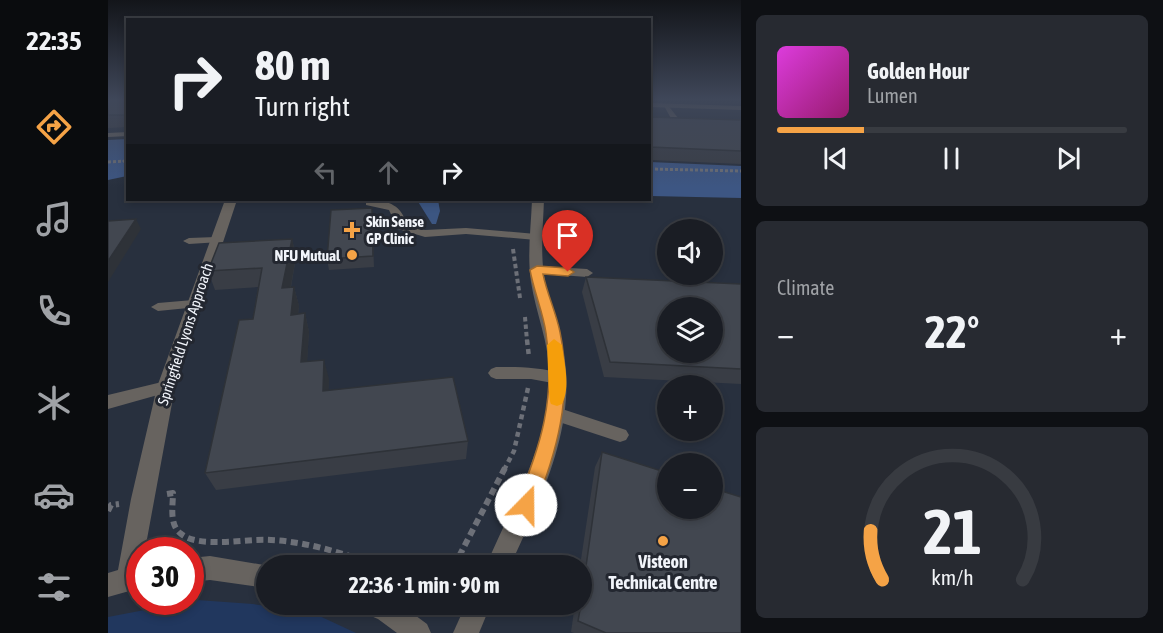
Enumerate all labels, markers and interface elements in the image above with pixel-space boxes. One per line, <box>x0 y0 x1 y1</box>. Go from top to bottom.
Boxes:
text: 22:35 <box>26 25 82 56</box>
text: 80 m <box>255 41 330 89</box>
icon: right <box>156 42 234 120</box>
text: Golden Hour <box>867 58 969 84</box>
text: Lumen <box>867 84 918 107</box>
text: Turn right <box>255 91 350 122</box>
icon: directions <box>33 106 75 148</box>
icon: previous <box>819 142 852 175</box>
icon: pause <box>935 142 968 175</box>
icon: next <box>1052 142 1085 175</box>
icon: left <box>309 156 342 189</box>
icon: ahead <box>372 156 405 189</box>
icon: right <box>435 156 468 189</box>
icon: music <box>33 198 75 240</box>
pin <box>542 210 593 272</box>
place label: Skin Sense GP Clinic <box>366 213 424 247</box>
icon: arrive <box>551 219 584 252</box>
map controls <box>657 219 723 519</box>
button: sound <box>657 219 723 285</box>
marker: Skin Sense GP Clinic <box>343 221 361 239</box>
place label: NFU Mutual <box>274 247 341 264</box>
marker: NFU Mutual <box>345 248 359 262</box>
street label: Springfield Lyons Approach <box>154 261 216 407</box>
text: Climate <box>777 276 834 299</box>
icon: phone <box>33 290 75 332</box>
button: layers <box>657 297 723 363</box>
text: 22° <box>925 306 979 358</box>
text: − <box>777 314 794 352</box>
text: + <box>1110 314 1127 352</box>
button: + <box>657 375 723 441</box>
icon: climate <box>33 382 75 424</box>
button: − <box>657 453 723 519</box>
position arrow <box>494 473 558 537</box>
icon: car <box>33 474 75 516</box>
text: 21 <box>923 496 981 567</box>
marker: Visteon Technical Centre <box>656 534 670 548</box>
speed limit sign: 30 <box>126 537 204 615</box>
place label: Visteon Technical Centre <box>608 551 718 593</box>
text: km/h <box>931 565 973 590</box>
icon: filters <box>33 566 75 608</box>
text: 22:36 · 1 min · 90 m <box>348 572 500 598</box>

